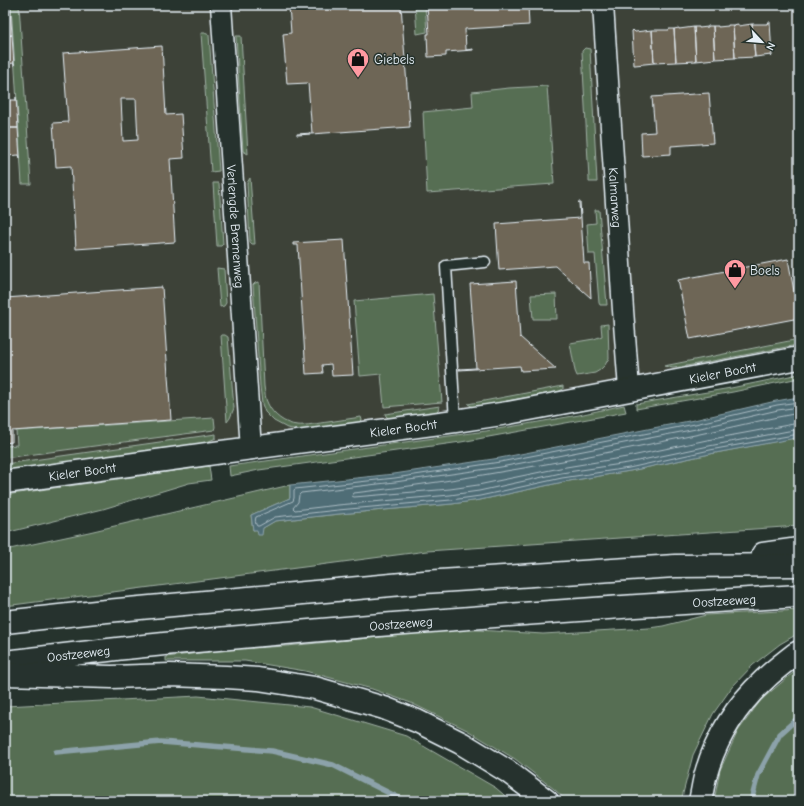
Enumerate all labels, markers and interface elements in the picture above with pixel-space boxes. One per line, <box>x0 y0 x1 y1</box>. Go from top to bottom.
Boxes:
north arrow <box>742 22 782 62</box>
text: N <box>763 40 778 52</box>
shop icon: Giebels <box>345 46 371 79</box>
place label: Giebels <box>374 52 415 67</box>
street label: Verlengde Bremenweg <box>224 164 248 289</box>
street label: Kalmarweg <box>606 167 625 228</box>
shop icon: Boels <box>722 257 748 290</box>
place label: Boels <box>750 263 780 278</box>
street label: Kieler Bocht <box>688 359 758 386</box>
street label: Kieler Bocht <box>369 416 439 440</box>
street label: Kieler Bocht <box>48 459 118 483</box>
street label: Oostzeeweg <box>692 591 756 610</box>
street label: Oostzeeweg <box>369 613 433 633</box>
street label: Oostzeeweg <box>46 642 111 665</box>

